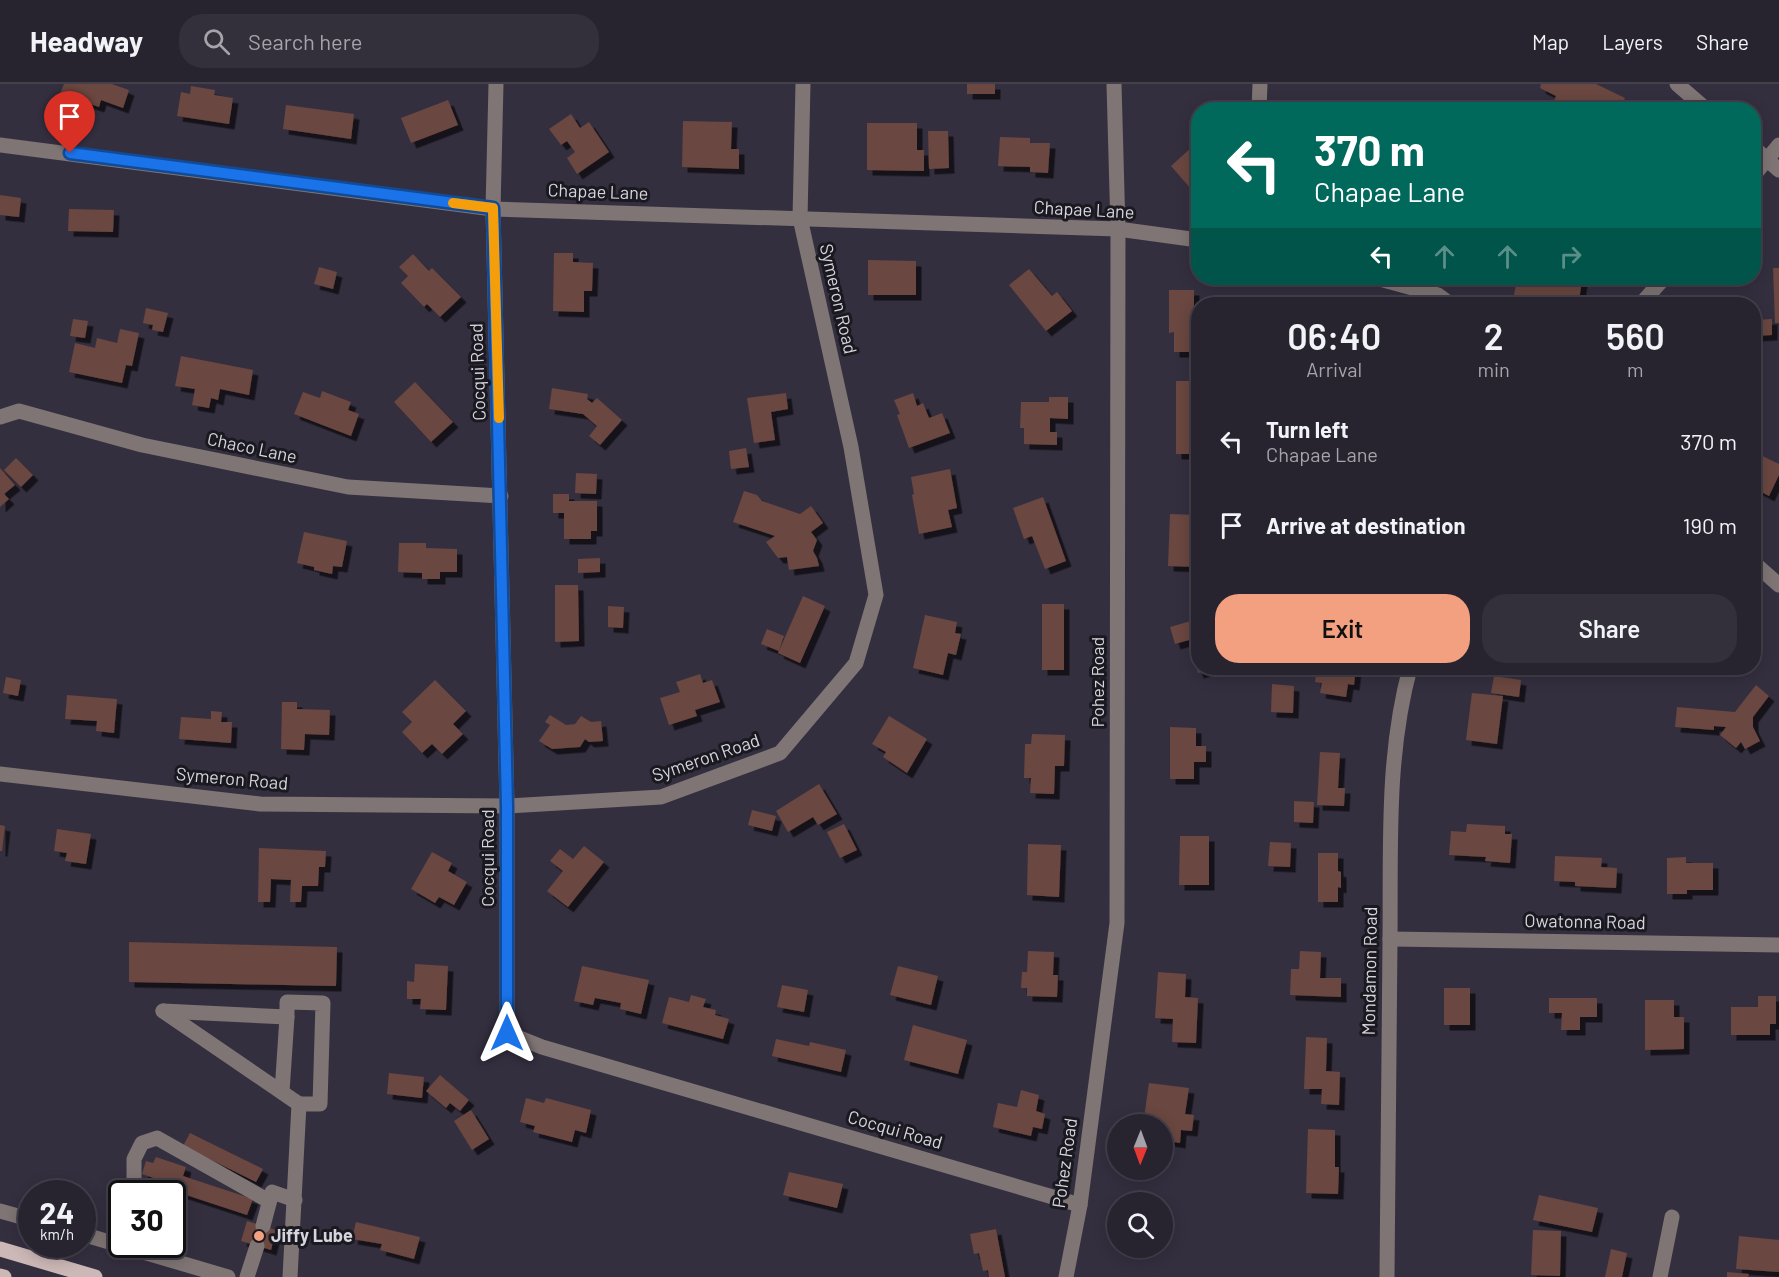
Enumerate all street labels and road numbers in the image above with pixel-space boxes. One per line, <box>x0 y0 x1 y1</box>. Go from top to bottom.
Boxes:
street label: Chapae Lane <box>547 178 649 204</box>
street label: Chapae Lane <box>1033 195 1135 223</box>
street label: Symeron Road <box>816 241 862 356</box>
street label: Cocqui Road <box>464 323 490 421</box>
street label: Chaco Lane <box>205 427 299 467</box>
street label: Pohez Road <box>1086 637 1108 727</box>
street label: Symeron Road <box>649 728 762 786</box>
street label: Symeron Road <box>175 762 289 794</box>
street label: Cocqui Road <box>476 809 498 907</box>
street label: Mondamon Road <box>1357 906 1381 1036</box>
street label: Owatonna Road <box>1524 909 1646 933</box>
street label: Cocqui Road <box>845 1105 945 1153</box>
street label: Pohez Road <box>1047 1116 1081 1209</box>

